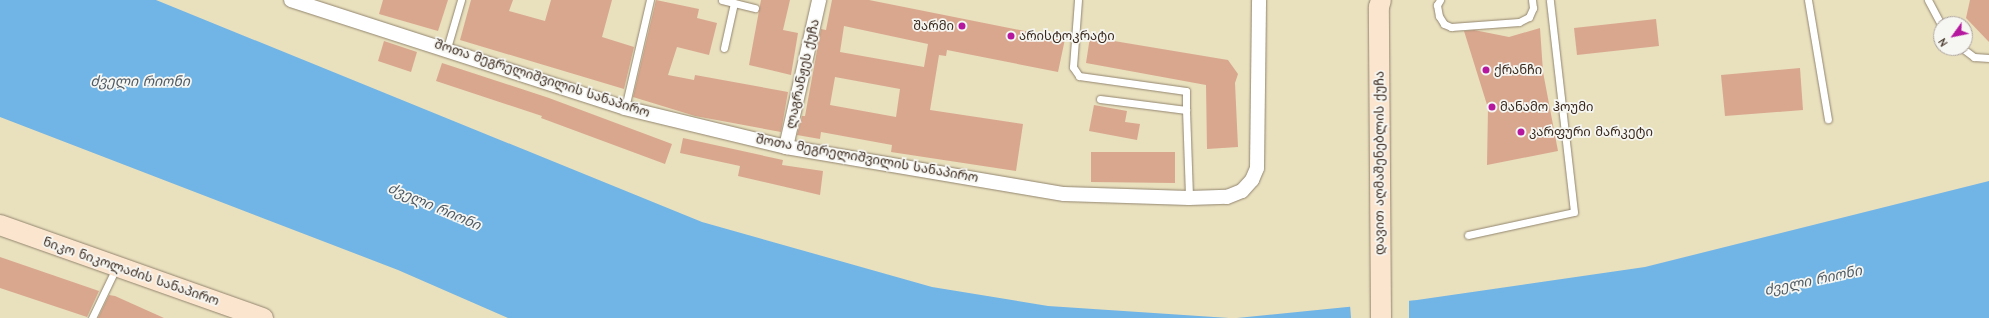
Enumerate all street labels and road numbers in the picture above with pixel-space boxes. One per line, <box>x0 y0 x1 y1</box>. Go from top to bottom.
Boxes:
street label: ლაგრანჟეს ქუჩა <box>783 18 823 130</box>
street label: შოთა მეგრელიშვილის სანაპირო <box>432 37 652 121</box>
street label: დავით აღმაშენებლის ქუჩა <box>1372 71 1388 255</box>
street label: შოთა მეგრელიშვილის სანაპირო <box>755 132 979 186</box>
street label: ნიკო ნიკოლაძის სანაპირო <box>41 234 221 310</box>

